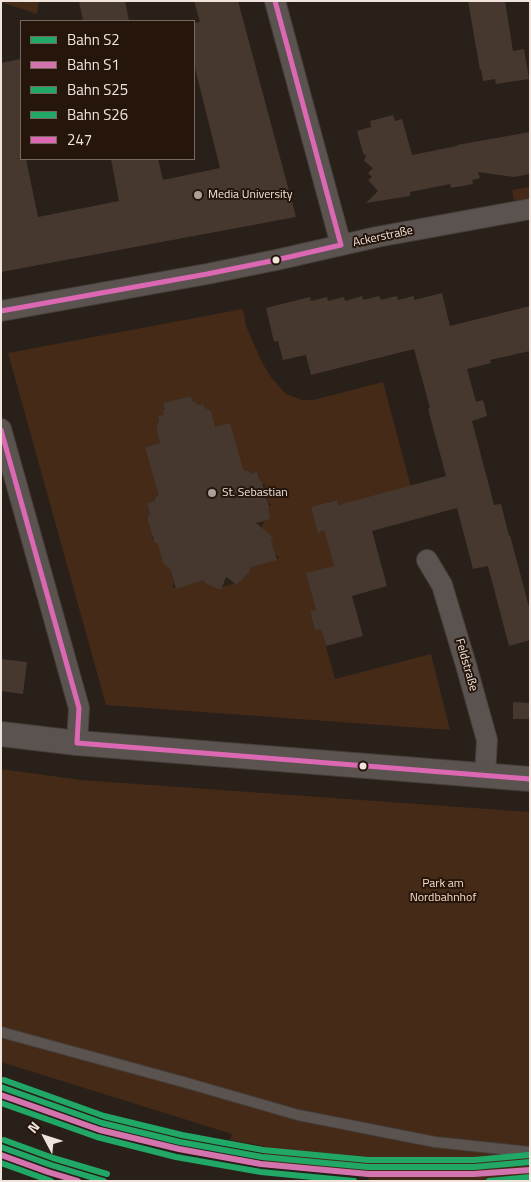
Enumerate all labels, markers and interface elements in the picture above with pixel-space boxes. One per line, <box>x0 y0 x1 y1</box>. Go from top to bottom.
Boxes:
legend <box>20 20 195 160</box>
text: Bahn S2 <box>67 28 120 51</box>
text: Bahn S1 <box>67 53 120 76</box>
text: Bahn S25 <box>67 78 128 101</box>
text: Bahn S26 <box>67 103 128 126</box>
text: 247 <box>67 128 92 151</box>
place label: Media University <box>208 188 293 202</box>
marker: Media University <box>192 189 204 201</box>
street label: Ackerstraße <box>352 224 414 250</box>
unlabelled marker <box>271 255 281 265</box>
place label: St. Sebastian <box>222 486 288 500</box>
marker: St. Sebastian <box>206 487 218 499</box>
street label: Feldstraße <box>452 637 480 693</box>
unlabelled marker <box>358 761 368 771</box>
park label: Park am Nordbahnhof <box>410 877 476 905</box>
north arrow <box>20 1112 70 1162</box>
text: N <box>22 1117 44 1138</box>

